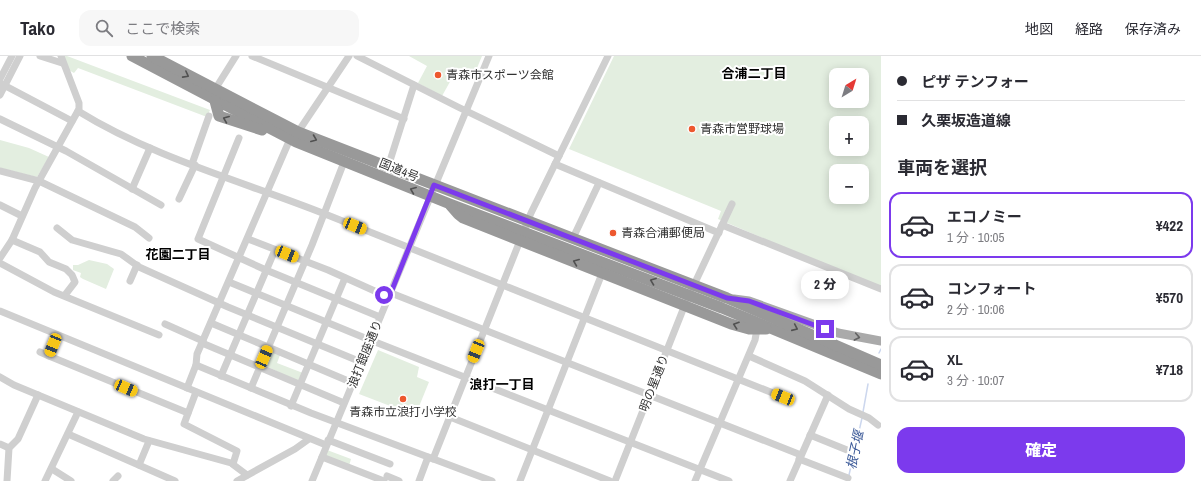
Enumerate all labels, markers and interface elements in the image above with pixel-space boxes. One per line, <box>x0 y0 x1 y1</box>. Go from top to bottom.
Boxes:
search box <box>79 10 359 46</box>
text: Tako <box>20 15 55 41</box>
icon: search <box>93 17 115 39</box>
text: ここで検索 <box>125 18 200 39</box>
text: 地図 <box>1025 20 1053 38</box>
text: 経路 <box>1075 20 1103 38</box>
text: 保存済み <box>1125 20 1181 38</box>
district label: 合浦二丁目 <box>721 65 787 82</box>
place label: 青森市スポーツ会館 <box>446 67 554 83</box>
north arrow <box>829 68 869 108</box>
map controls <box>829 68 869 204</box>
one-way arrow <box>182 70 189 77</box>
marker: 青森市スポーツ会館 <box>433 70 443 80</box>
text: ピザ テンフォー <box>921 71 1029 92</box>
text: 久栗坂造道線 <box>921 110 1011 131</box>
one-way arrow <box>223 115 230 123</box>
button: + <box>829 116 869 156</box>
place label: 青森市営野球場 <box>700 121 784 137</box>
marker: 青森市営野球場 <box>687 124 697 134</box>
one-way arrow <box>310 134 318 142</box>
street label: 国道4号 <box>377 155 421 185</box>
text: 車両を選択 <box>897 155 987 180</box>
button: − <box>829 164 869 204</box>
one-way arrow <box>410 186 417 194</box>
text: エコノミー <box>947 206 1022 227</box>
icon: car <box>899 207 935 243</box>
text: ¥422 <box>1156 215 1183 236</box>
car <box>342 216 368 236</box>
place label: 青森合浦郵便局 <box>621 225 705 241</box>
marker: 青森合浦郵便局 <box>608 228 618 238</box>
text: 1 分 · 10:05 <box>947 229 1004 246</box>
car <box>274 244 300 264</box>
district label: 花園二丁目 <box>145 246 211 263</box>
one-way arrow <box>572 259 579 267</box>
callout: 2 分 <box>801 271 849 299</box>
text: 2 分 <box>814 276 836 293</box>
one-way arrow <box>649 277 656 285</box>
text: コンフォート <box>947 278 1037 299</box>
icon: car <box>899 279 935 315</box>
route start <box>375 286 393 304</box>
text: ¥570 <box>1156 287 1183 308</box>
text: 2 分 · 10:06 <box>947 301 1004 318</box>
street label: 浪打銀座通り <box>344 318 386 390</box>
route end <box>816 320 834 338</box>
one-way arrow <box>732 321 739 330</box>
one-way arrow <box>790 323 798 331</box>
car <box>43 332 63 358</box>
one-way arrow <box>854 332 860 341</box>
car <box>466 338 486 364</box>
car <box>254 344 274 370</box>
text: XL <box>947 349 963 370</box>
icon: car <box>899 351 935 387</box>
street label: 明の星通り <box>636 352 672 414</box>
text: ¥718 <box>1156 359 1183 380</box>
text: 3 分 · 10:07 <box>947 372 1004 389</box>
district label: 浪打一丁目 <box>469 376 535 393</box>
car <box>113 378 139 398</box>
car <box>770 387 796 407</box>
marker: 青森市立浪打小学校 <box>398 394 408 404</box>
place label: 青森市立浪打小学校 <box>349 404 457 420</box>
water label: 根子堰 <box>843 427 868 471</box>
button: 確定 <box>897 427 1185 473</box>

